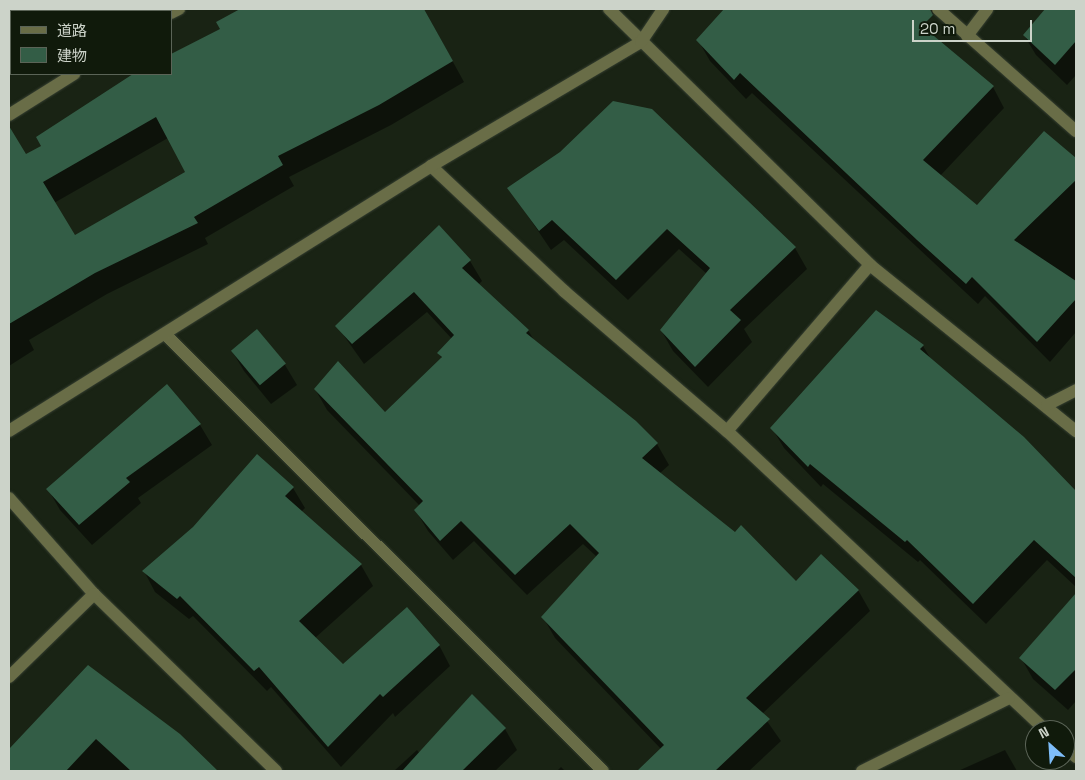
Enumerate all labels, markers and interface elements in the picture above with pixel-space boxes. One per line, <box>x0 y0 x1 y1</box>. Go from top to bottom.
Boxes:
legend <box>10 10 172 75</box>
scale bar <box>915 10 1035 42</box>
text: 20 m <box>920 19 955 38</box>
text: 道路 <box>57 21 87 40</box>
text: 建物 <box>57 46 87 65</box>
north arrow <box>1025 720 1075 770</box>
text: N <box>1036 722 1052 743</box>

